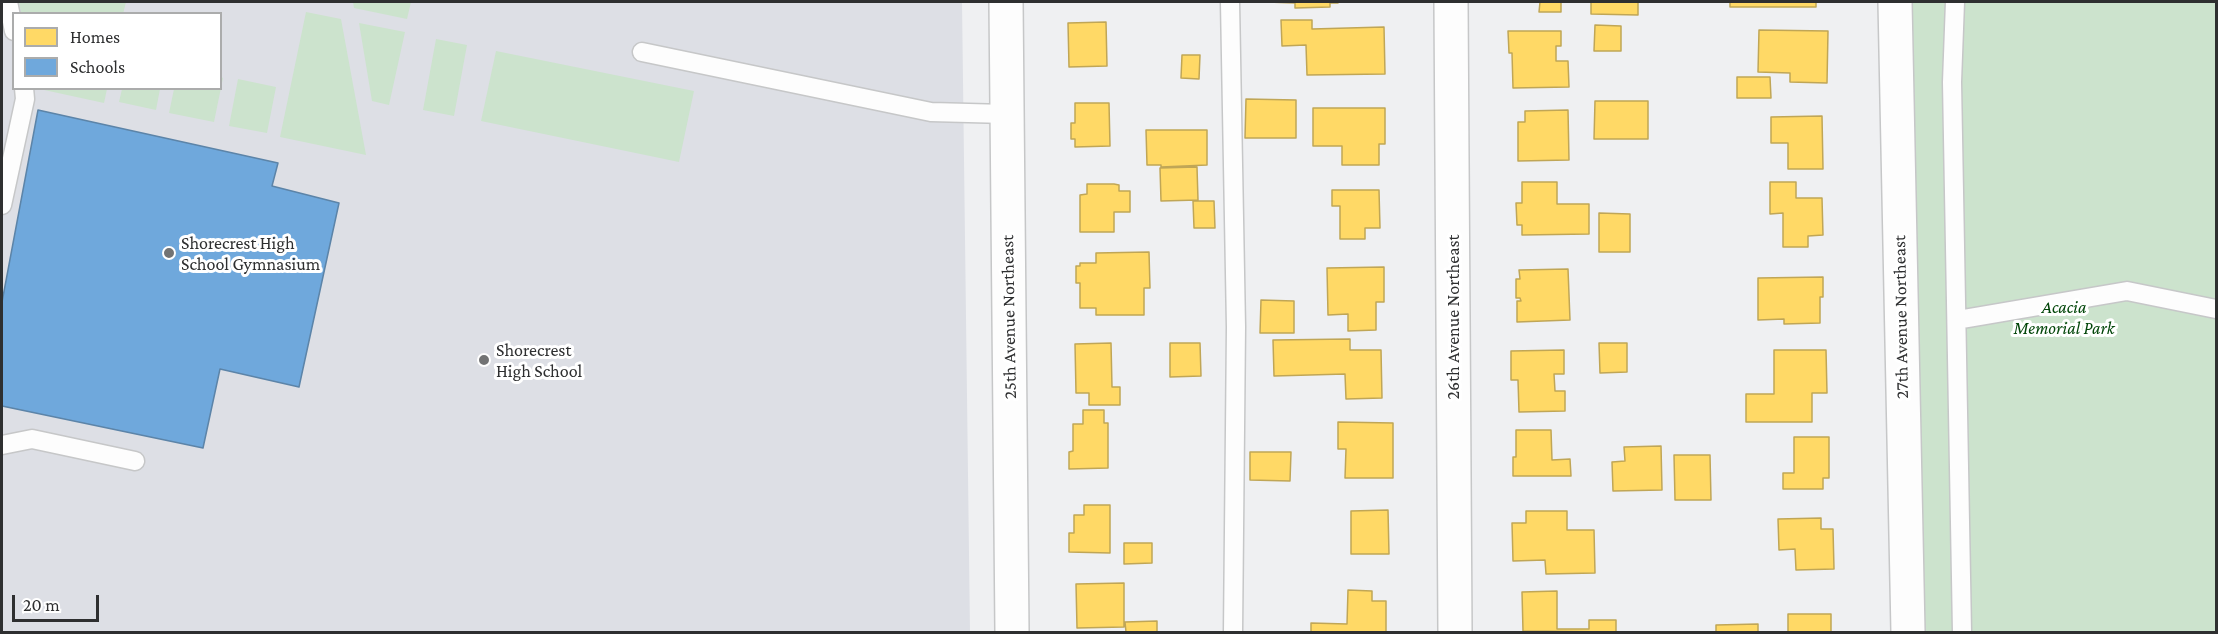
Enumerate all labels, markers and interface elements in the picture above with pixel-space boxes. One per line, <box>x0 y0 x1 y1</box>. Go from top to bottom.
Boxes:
legend <box>12 12 222 90</box>
text: Homes <box>70 27 120 47</box>
text: Schools <box>70 57 125 77</box>
place label: Shorecrest High School Gymnasium <box>181 232 320 274</box>
street label: 25th Avenue Northeast <box>997 235 1021 399</box>
street label: 26th Avenue Northeast <box>1442 235 1464 399</box>
street label: 27th Avenue Northeast <box>1889 235 1913 399</box>
marker: Shorecrest High School Gymnasium <box>162 246 176 260</box>
park label: Acacia Memorial Park <box>2013 296 2115 338</box>
place label: Shorecrest High School <box>496 339 582 382</box>
marker: Shorecrest High School <box>477 353 491 367</box>
scale bar <box>15 583 102 621</box>
text: 20 m <box>23 595 60 615</box>

